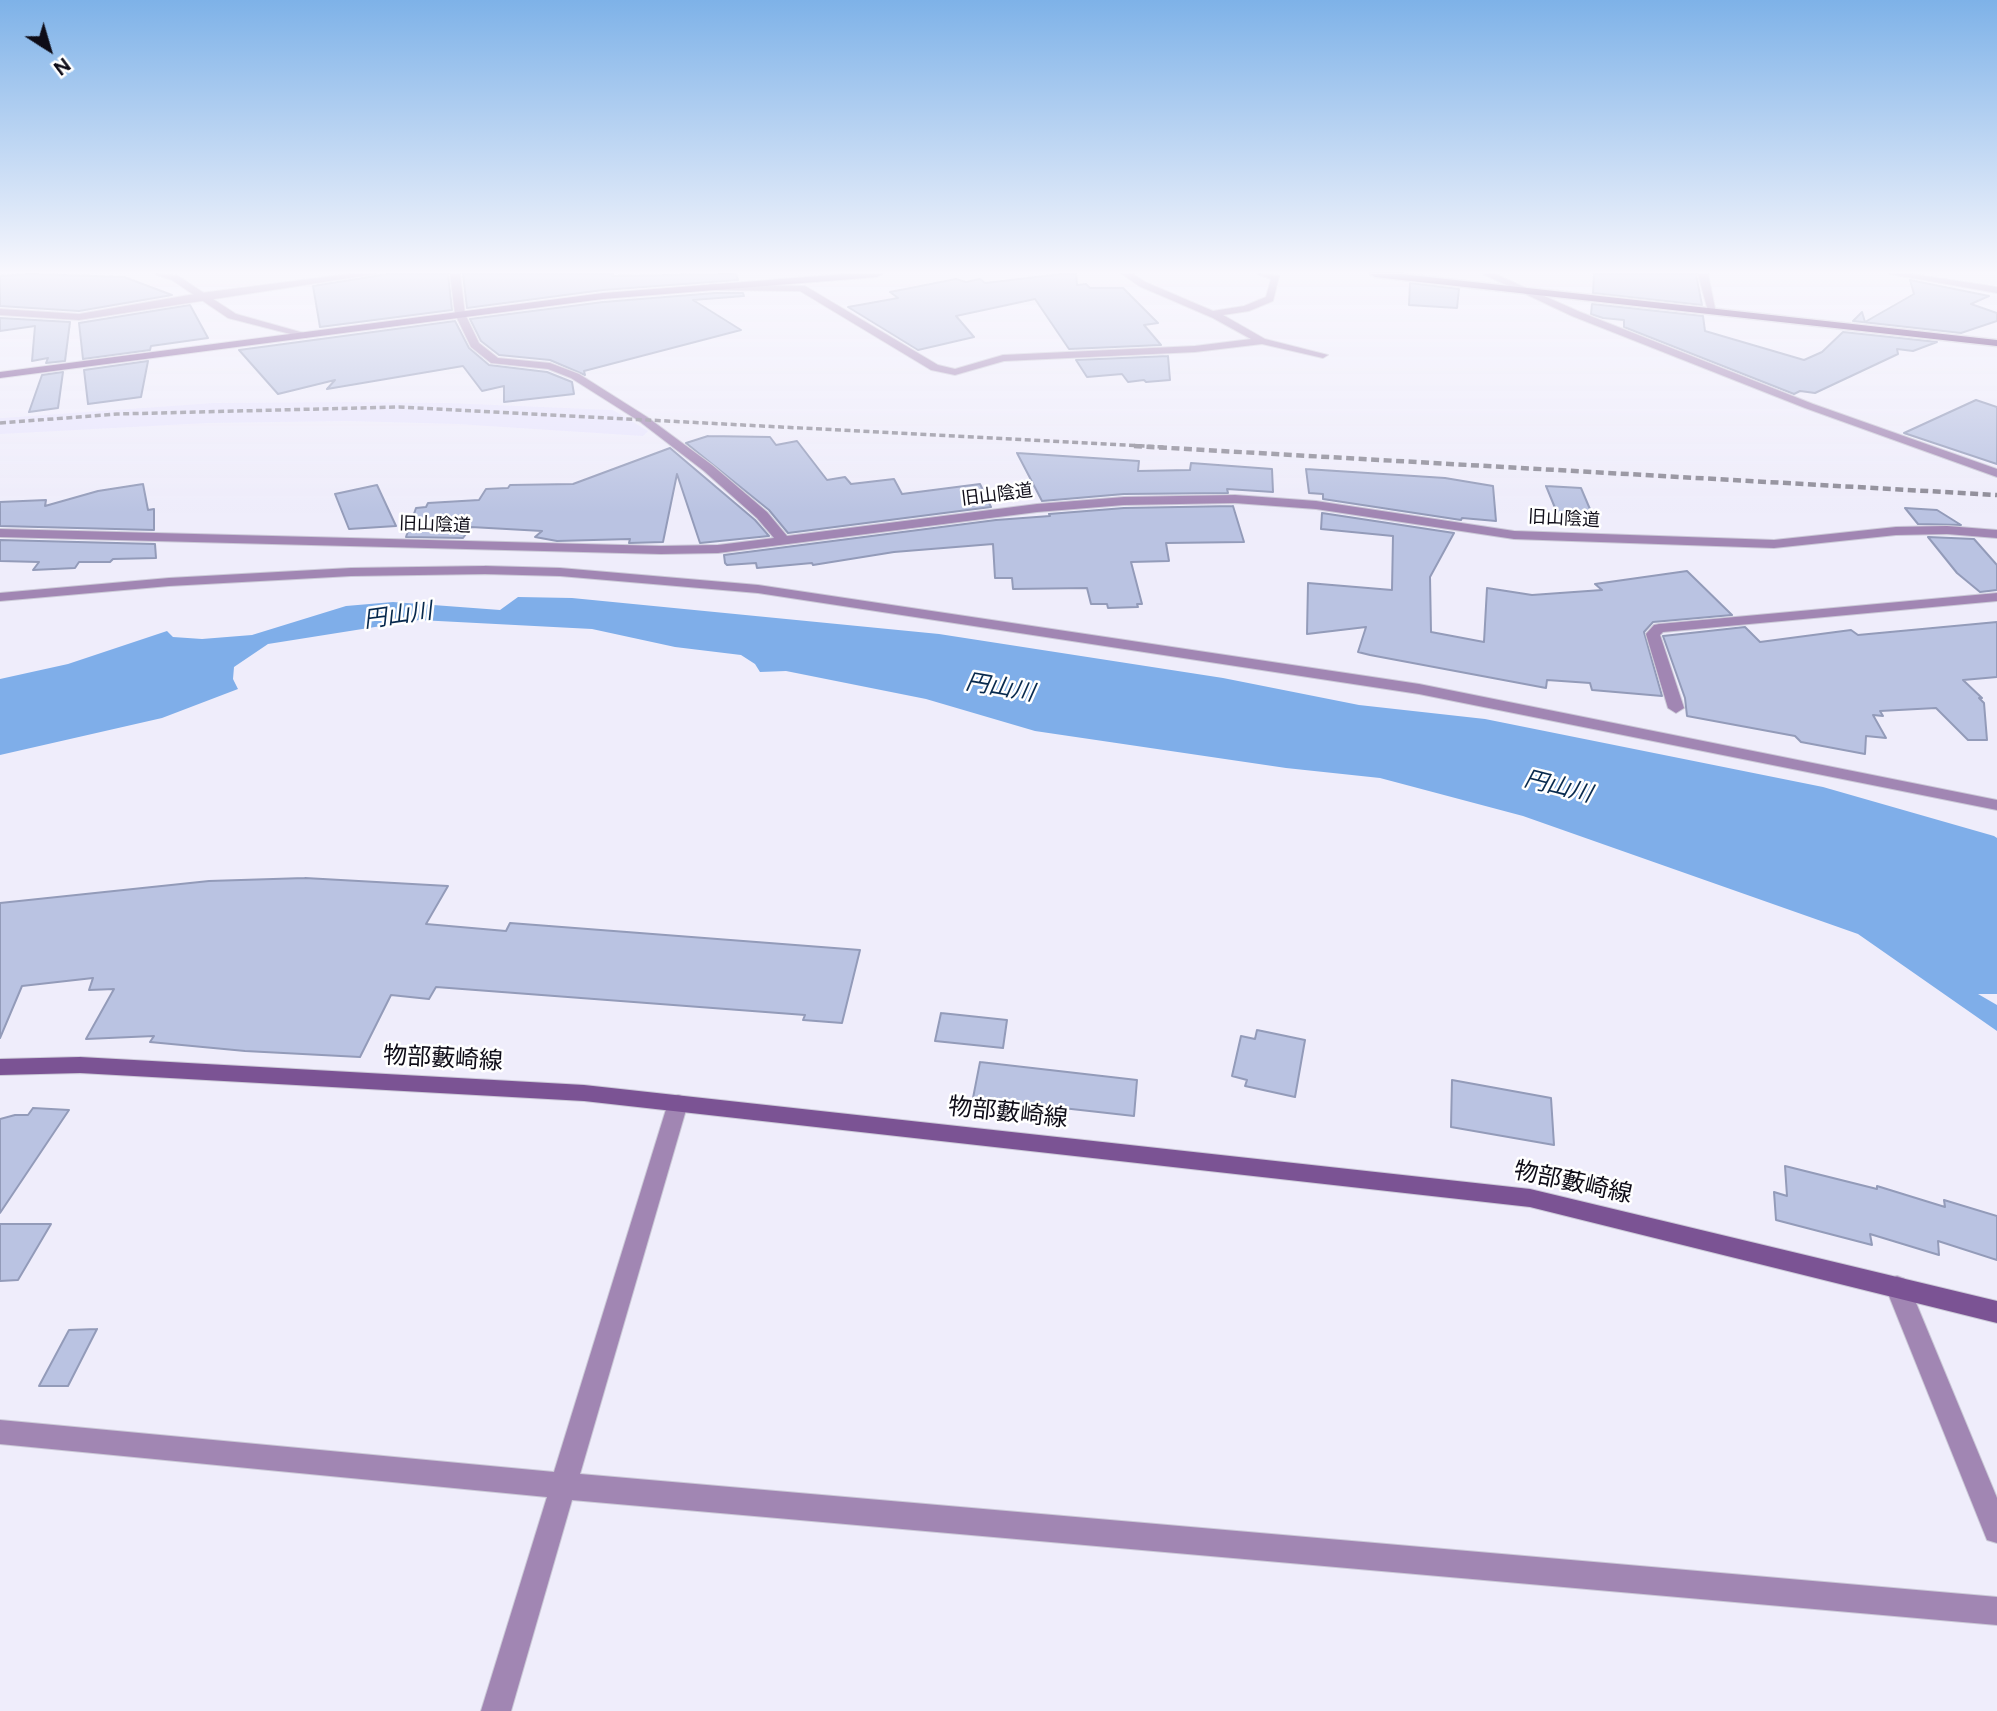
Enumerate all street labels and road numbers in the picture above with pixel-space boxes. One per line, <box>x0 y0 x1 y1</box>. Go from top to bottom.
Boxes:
street label: 旧山陰道 <box>960 480 1034 510</box>
street label: 旧山陰道 <box>1527 506 1601 532</box>
street label: 旧山陰道 <box>399 513 471 537</box>
street label: 物部藪崎線 <box>382 1041 504 1077</box>
street label: 物部藪崎線 <box>947 1092 1069 1134</box>
street label: 物部藪崎線 <box>1511 1156 1635 1210</box>

